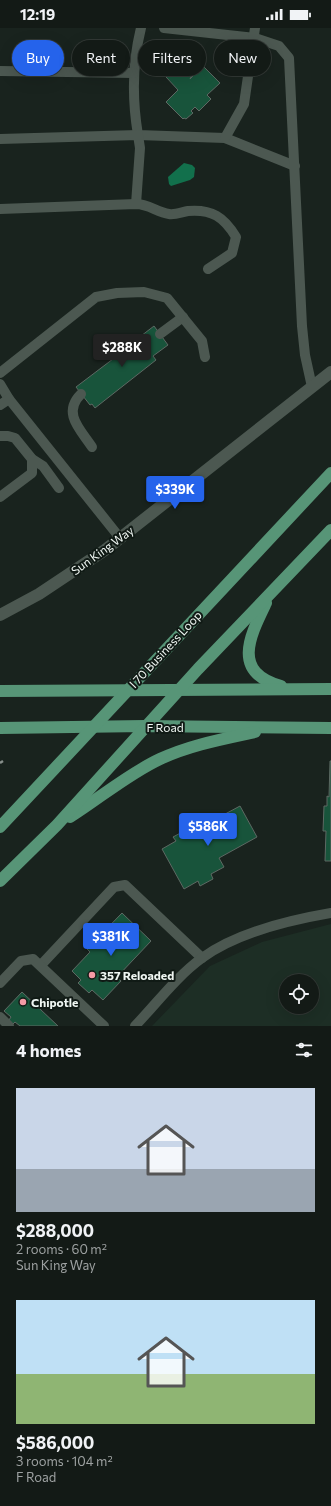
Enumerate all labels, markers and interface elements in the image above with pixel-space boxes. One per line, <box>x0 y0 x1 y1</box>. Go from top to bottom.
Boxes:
text: 12:19 <box>20 5 55 23</box>
chip: Buy <box>12 40 64 76</box>
chip: Rent <box>72 40 130 76</box>
chip: Filters <box>138 40 206 76</box>
chip: New <box>214 40 271 76</box>
pin: $288K <box>94 334 150 368</box>
text: $288K <box>102 339 142 355</box>
pin: $339K <box>147 476 203 510</box>
text: $339K <box>155 481 195 497</box>
street label: Sun King Way <box>68 523 136 577</box>
street label: I 70 Business Loop <box>126 608 204 690</box>
street label: F Road <box>146 720 184 734</box>
pin: $586K <box>180 813 236 847</box>
text: $586K <box>188 818 228 834</box>
pin: $381K <box>83 923 139 957</box>
text: $381K <box>92 928 130 944</box>
place label: 357 Reloaded <box>100 968 174 982</box>
marker: 357 Reloaded <box>87 970 97 980</box>
map controls <box>279 974 319 1014</box>
button: locate <box>279 974 319 1014</box>
place label: Chipotle <box>31 995 78 1009</box>
marker: Chipotle <box>18 997 28 1007</box>
icon: filters <box>293 1039 315 1061</box>
text: 4 homes <box>16 1040 81 1061</box>
icon: home <box>130 1114 202 1186</box>
text: $288,000 <box>16 1220 94 1241</box>
text: 2 rooms · 60 m² <box>16 1241 107 1257</box>
text: Sun King Way <box>16 1257 96 1273</box>
icon: home <box>130 1326 202 1398</box>
text: $586,000 <box>16 1432 94 1453</box>
text: 3 rooms · 104 m² <box>16 1453 113 1469</box>
text: F Road <box>16 1469 56 1485</box>

